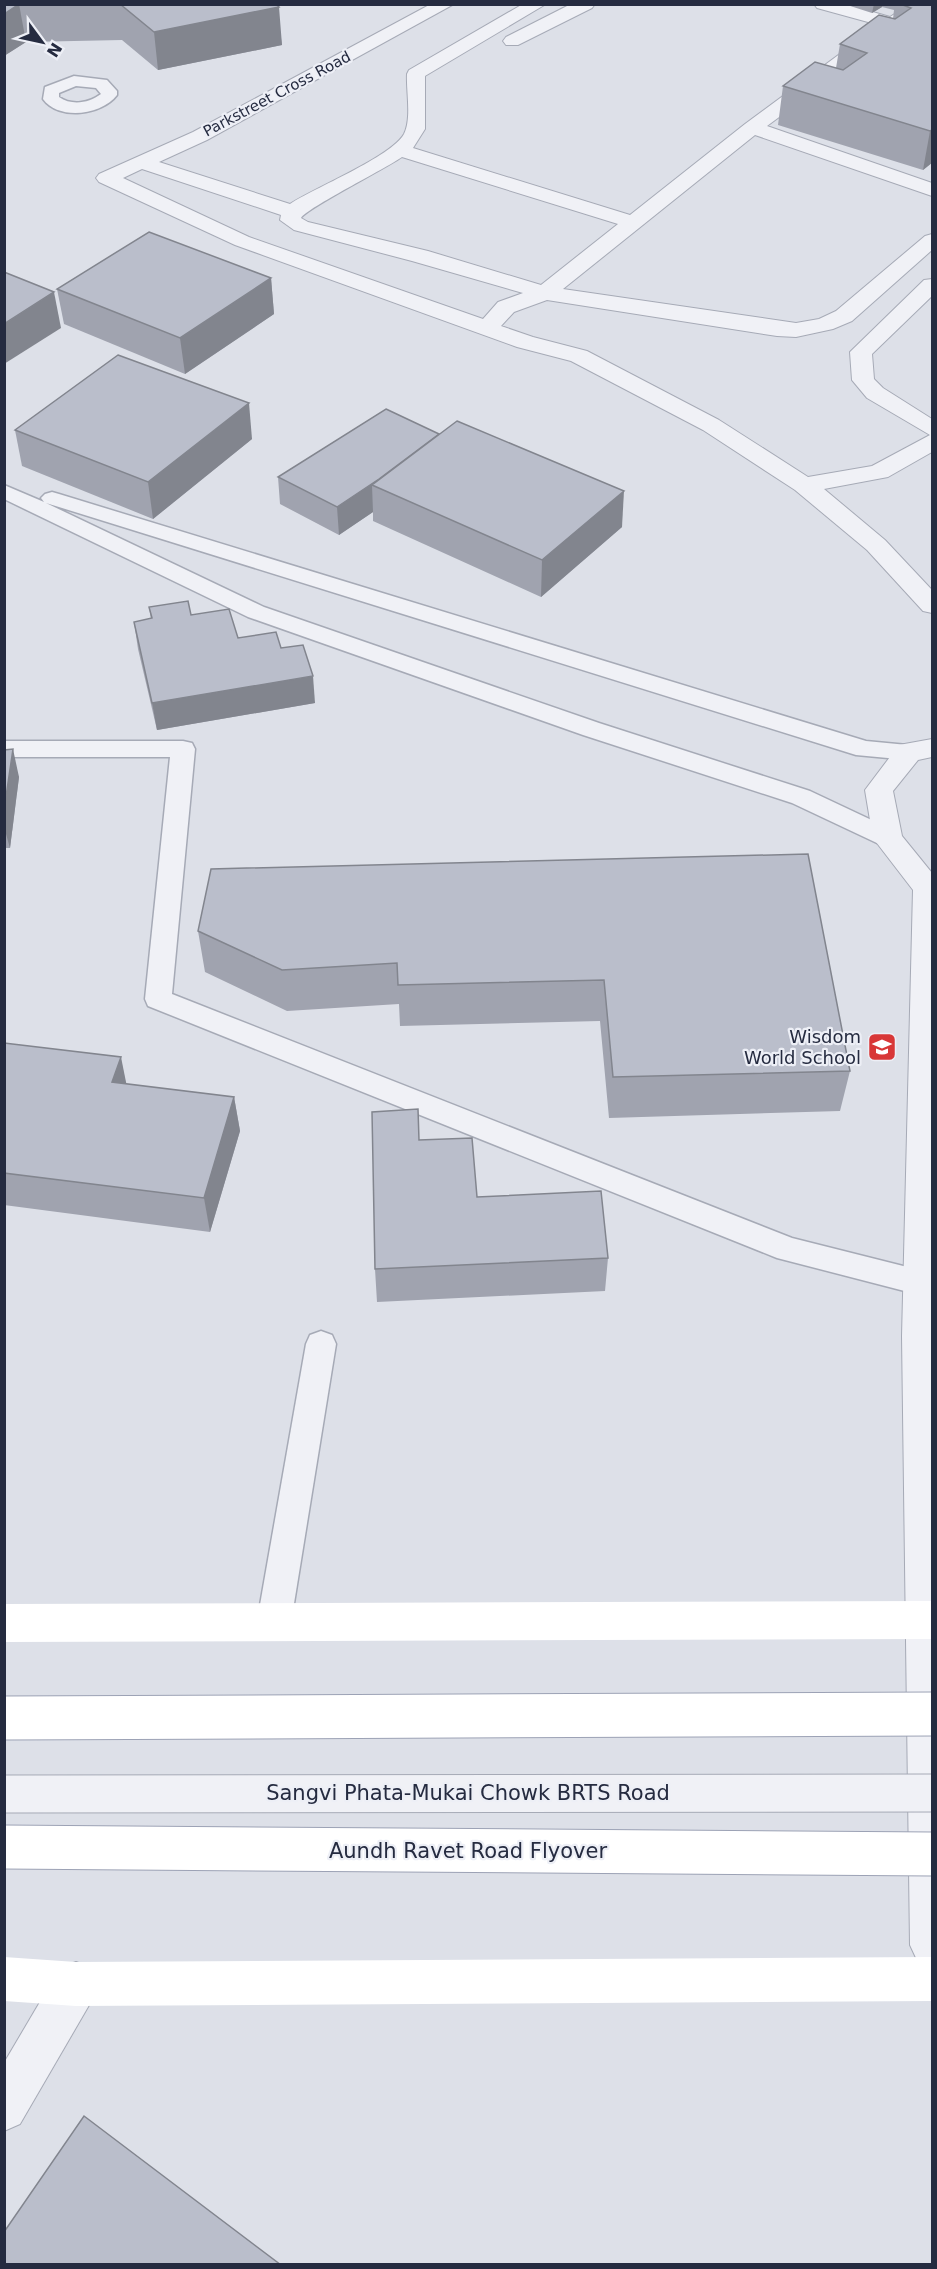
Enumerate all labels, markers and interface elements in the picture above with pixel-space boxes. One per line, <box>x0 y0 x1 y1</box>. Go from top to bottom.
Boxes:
north arrow <box>12 12 72 72</box>
text: N <box>43 39 66 61</box>
street label: Parkstreet Cross Road <box>200 47 354 141</box>
place label: Wisdom World School <box>744 1026 861 1068</box>
school or university icon: Wisdom World School <box>866 1031 898 1063</box>
street label: Sangvi Phata-Mukai Chowk BRTS Road <box>266 1781 670 1805</box>
street label: Aundh Ravet Road Flyover <box>329 1839 607 1863</box>

